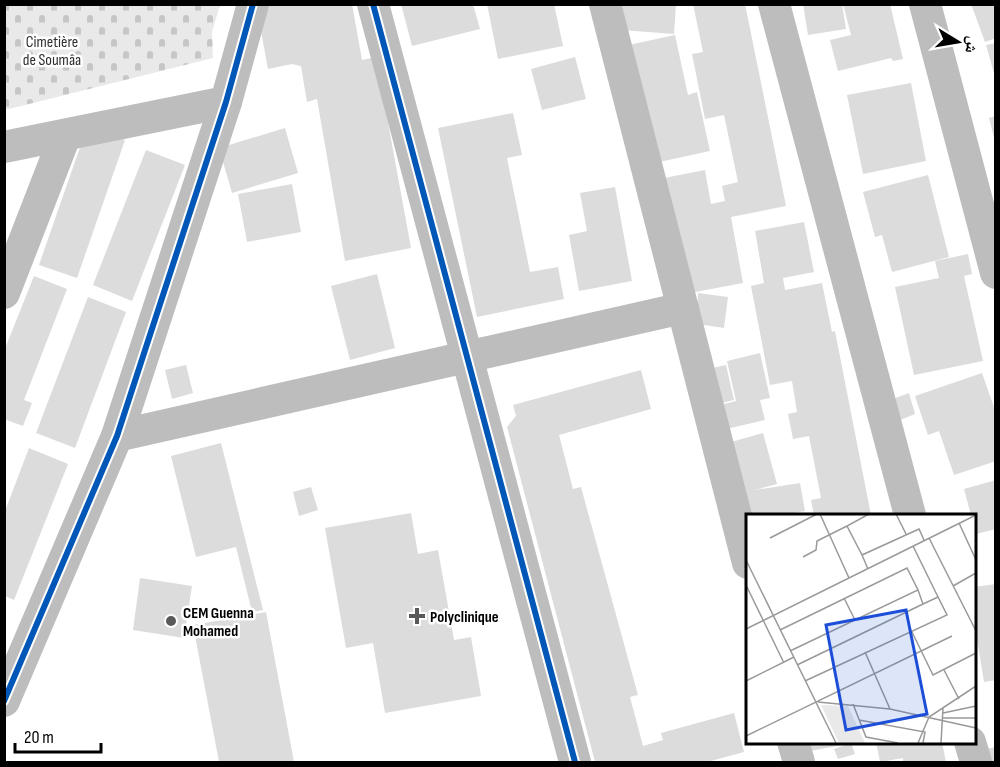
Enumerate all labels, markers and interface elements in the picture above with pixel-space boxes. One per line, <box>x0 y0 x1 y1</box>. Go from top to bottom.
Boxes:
north arrow <box>928 12 988 72</box>
park label: Cimetière de Soumâa <box>23 33 81 70</box>
text: ش <box>960 34 982 55</box>
inset map <box>746 514 976 743</box>
place label: CEM Guenna Mohamed <box>183 604 254 641</box>
marker: Polyclinique <box>408 607 426 625</box>
place label: Polyclinique <box>430 608 499 627</box>
marker: CEM Guenna Mohamed <box>164 614 178 628</box>
scale bar <box>15 716 100 754</box>
text: 20 m <box>24 727 54 748</box>

